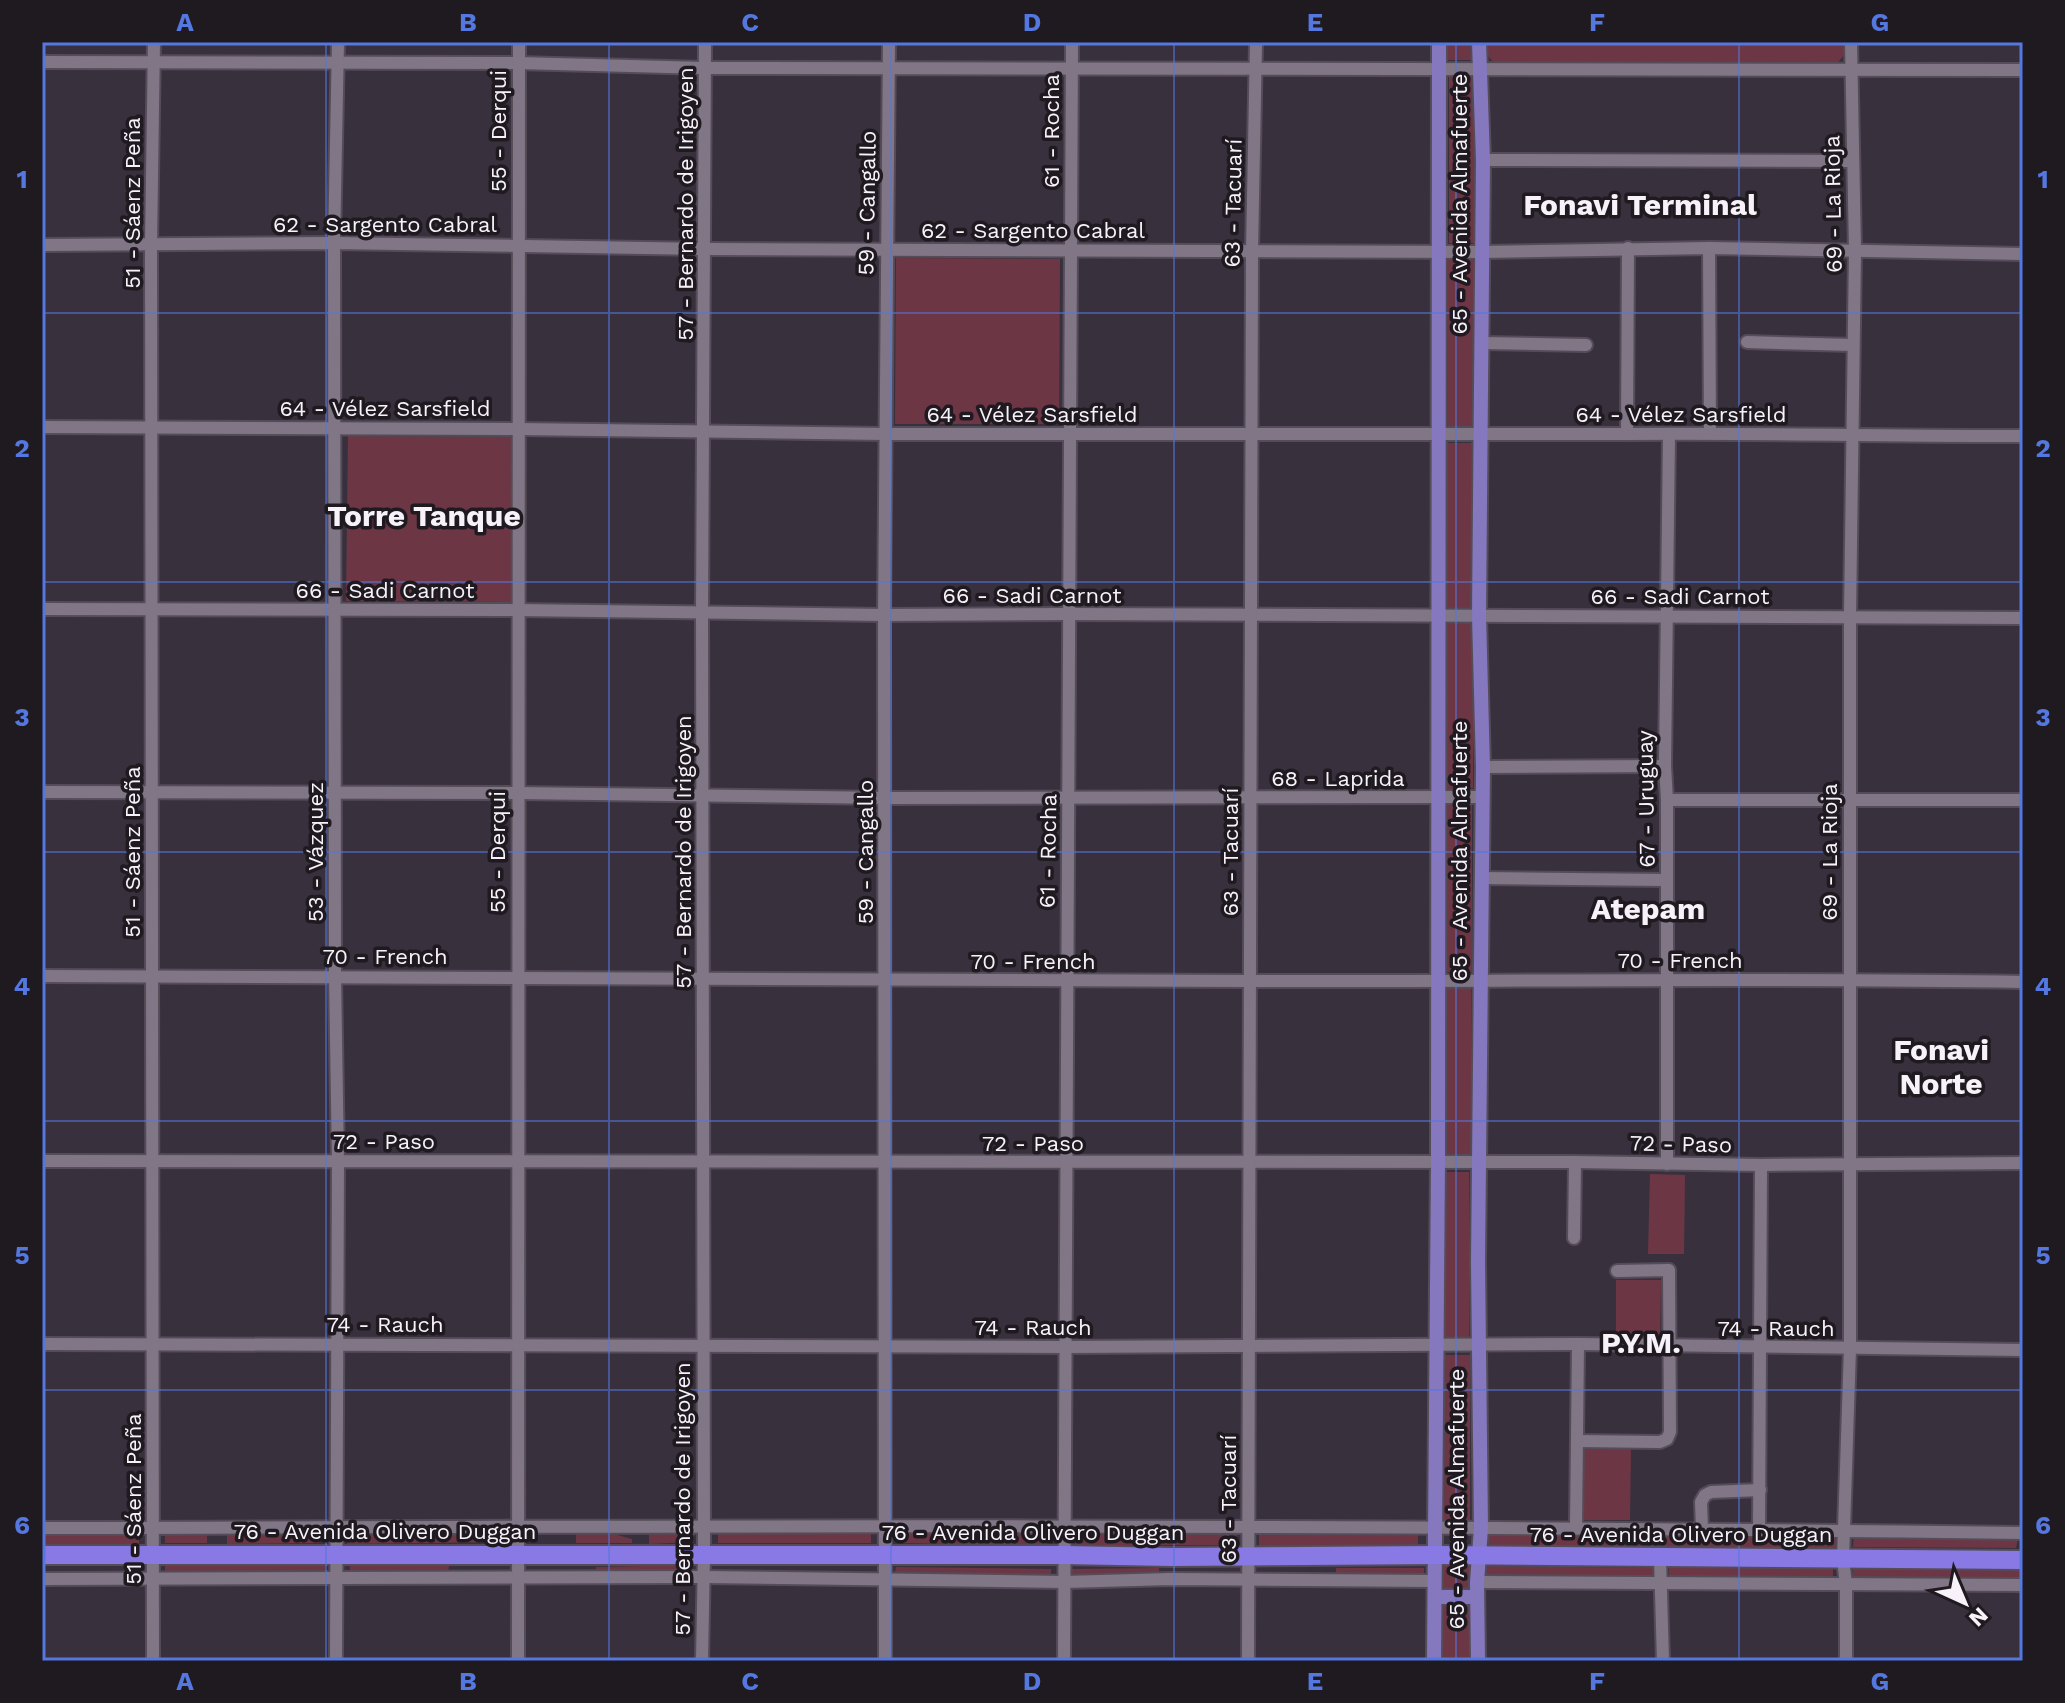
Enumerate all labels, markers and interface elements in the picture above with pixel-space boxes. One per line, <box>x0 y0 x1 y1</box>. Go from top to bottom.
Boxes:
text: A <box>176 7 194 37</box>
text: B <box>459 7 477 37</box>
text: C <box>741 7 759 37</box>
text: D <box>1023 7 1041 37</box>
text: E <box>1307 7 1323 37</box>
text: F <box>1589 7 1605 37</box>
text: G <box>1871 7 1889 37</box>
street label: 57 - Bernardo de Irigoyen <box>673 67 698 341</box>
street label: 55 - Derqui <box>486 70 511 192</box>
street label: 61 - Rocha <box>1039 74 1064 188</box>
street label: 65 - Avenida Almafuerte <box>1447 74 1472 335</box>
street label: 51 - Sáenz Peña <box>120 117 145 289</box>
street label: 59 - Cangallo <box>853 130 881 276</box>
street label: 69 - La Rioja <box>1819 135 1847 273</box>
street label: 63 - Tacuarí <box>1219 138 1247 267</box>
text: 1 <box>16 164 28 194</box>
text: 1 <box>2037 164 2049 194</box>
district label: Fonavi Terminal <box>1523 187 1757 222</box>
street label: 62 - Sargento Cabral <box>273 212 497 237</box>
street label: 62 - Sargento Cabral <box>921 218 1145 243</box>
street label: 64 - Vélez Sarsfield <box>279 396 491 421</box>
street label: 64 - Vélez Sarsfield <box>926 402 1138 427</box>
street label: 64 - Vélez Sarsfield <box>1575 402 1787 427</box>
text: 2 <box>14 433 30 463</box>
text: 2 <box>2035 433 2051 463</box>
district label: Torre Tanque <box>327 498 521 533</box>
street label: 66 - Sadi Carnot <box>296 578 474 603</box>
street label: 66 - Sadi Carnot <box>943 583 1121 608</box>
street label: 66 - Sadi Carnot <box>1591 584 1769 609</box>
text: 3 <box>14 702 30 732</box>
text: 3 <box>2035 702 2051 732</box>
street label: 57 - Bernardo de Irigoyen <box>671 715 696 989</box>
street label: 65 - Avenida Almafuerte <box>1447 721 1472 982</box>
street label: 67 - Uruguay <box>1632 729 1660 868</box>
street label: 51 - Sáenz Peña <box>120 766 145 938</box>
street label: 68 - Laprida <box>1271 766 1405 791</box>
street label: 59 - Cangallo <box>853 780 878 924</box>
street label: 53 - Vázquez <box>303 782 328 922</box>
street label: 69 - La Rioja <box>1817 783 1842 921</box>
street label: 63 - Tacuarí <box>1218 788 1243 916</box>
street label: 55 - Derqui <box>485 791 510 913</box>
street label: 61 - Rocha <box>1035 794 1061 908</box>
district label: Atepam <box>1591 891 1705 926</box>
street label: 70 - French <box>322 944 448 969</box>
street label: 70 - French <box>1617 948 1743 973</box>
street label: 70 - French <box>970 949 1096 974</box>
text: 4 <box>14 971 31 1001</box>
text: 4 <box>2035 971 2052 1001</box>
district label: Fonavi Norte <box>1893 1032 1989 1101</box>
street label: 72 - Paso <box>333 1129 435 1154</box>
street label: 72 - Paso <box>982 1131 1084 1156</box>
street label: 72 - Paso <box>1630 1131 1732 1157</box>
text: 5 <box>14 1240 30 1270</box>
text: 5 <box>2035 1240 2051 1270</box>
street label: 74 - Rauch <box>326 1312 444 1337</box>
street label: 74 - Rauch <box>974 1315 1092 1340</box>
street label: 74 - Rauch <box>1717 1316 1835 1341</box>
district label: P.Y.M. <box>1601 1325 1681 1360</box>
street label: 57 - Bernardo de Irigoyen <box>670 1362 695 1636</box>
street label: 65 - Avenida Almafuerte <box>1444 1369 1469 1630</box>
street label: 51 - Sáenz Peña <box>121 1413 146 1585</box>
street label: 63 - Tacuarí <box>1216 1435 1241 1563</box>
text: 6 <box>14 1510 30 1540</box>
text: 6 <box>2035 1510 2051 1540</box>
street label: 76 - Avenida Olivero Duggan <box>234 1519 536 1544</box>
street label: 76 - Avenida Olivero Duggan <box>882 1520 1184 1545</box>
street label: 76 - Avenida Olivero Duggan <box>1530 1522 1832 1547</box>
north arrow <box>1925 1563 2005 1643</box>
text: N <box>1964 1602 1993 1632</box>
text: A <box>176 1666 194 1696</box>
text: B <box>459 1666 477 1696</box>
text: C <box>741 1666 759 1696</box>
text: D <box>1023 1666 1041 1696</box>
text: E <box>1307 1666 1323 1696</box>
text: F <box>1589 1666 1605 1696</box>
text: G <box>1871 1666 1889 1696</box>

